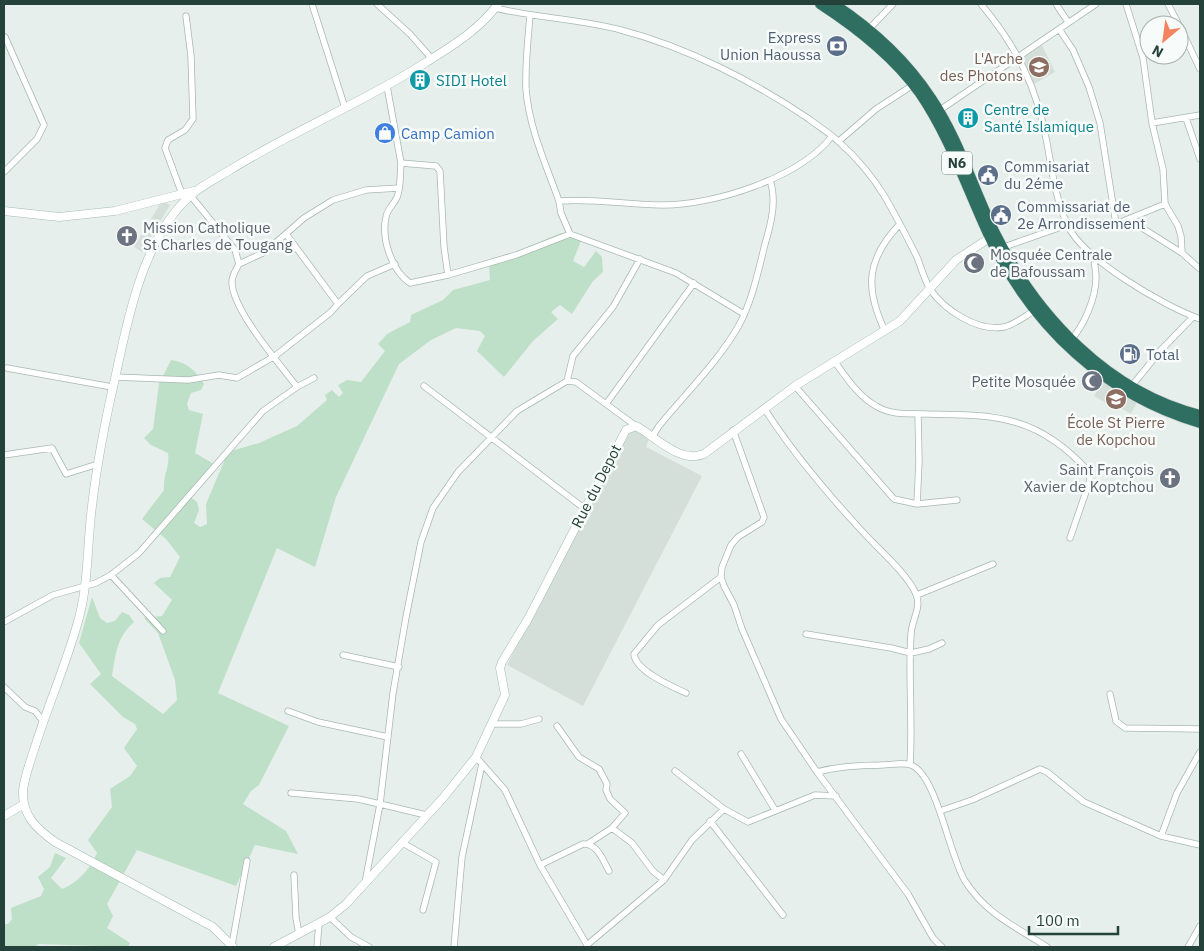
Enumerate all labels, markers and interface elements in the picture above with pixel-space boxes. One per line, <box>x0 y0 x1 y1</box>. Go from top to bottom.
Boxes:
north arrow <box>1139 15 1189 65</box>
place label: Express Union Haoussa <box>720 28 821 64</box>
bank icon: Express Union Haoussa <box>825 34 849 58</box>
text: N <box>1149 41 1166 62</box>
place label: L'Arche des Photons <box>940 49 1023 85</box>
school or university icon: L'Arche des Photons <box>1027 55 1051 79</box>
building icon: SIDI Hotel <box>408 68 432 92</box>
place label: SIDI Hotel <box>436 71 507 90</box>
place label: Centre de Santé Islamique <box>984 100 1094 136</box>
building icon: Centre de Santé Islamique <box>956 106 980 130</box>
shop icon: Camp Camion <box>373 121 397 145</box>
place label: Camp Camion <box>401 124 495 143</box>
road number: N6 <box>942 152 972 174</box>
place label: Commisariat du 2éme <box>1004 157 1090 193</box>
public building icon: Commisariat du 2éme <box>976 163 1000 187</box>
place label: Commissariat de 2e Arrondissement <box>1017 197 1146 233</box>
public building icon: Commissariat de 2e Arrondissement <box>989 203 1013 227</box>
place label: Mission Catholique St Charles de Tougang <box>143 218 292 254</box>
church icon: Mission Catholique St Charles de Tougang <box>115 224 139 248</box>
place label: Mosquée Centrale de Bafoussam <box>990 245 1112 281</box>
mosque icon: Mosquée Centrale de Bafoussam <box>962 251 986 275</box>
fuel station icon: Total <box>1118 342 1142 366</box>
place label: Total <box>1146 345 1179 364</box>
mosque icon: Petite Mosquée <box>1080 369 1104 393</box>
place label: Petite Mosquée <box>971 372 1076 391</box>
school or university icon: École St Pierre de Kopchou <box>1104 387 1128 411</box>
place label: École St Pierre de Kopchou <box>1067 413 1165 449</box>
street label: Rue du Depot <box>567 441 625 531</box>
place label: Saint François Xavier de Koptchou <box>1024 460 1154 496</box>
church icon: Saint François Xavier de Koptchou <box>1158 466 1182 490</box>
scale bar <box>1029 904 1118 936</box>
text: 100 m <box>1036 911 1080 930</box>

